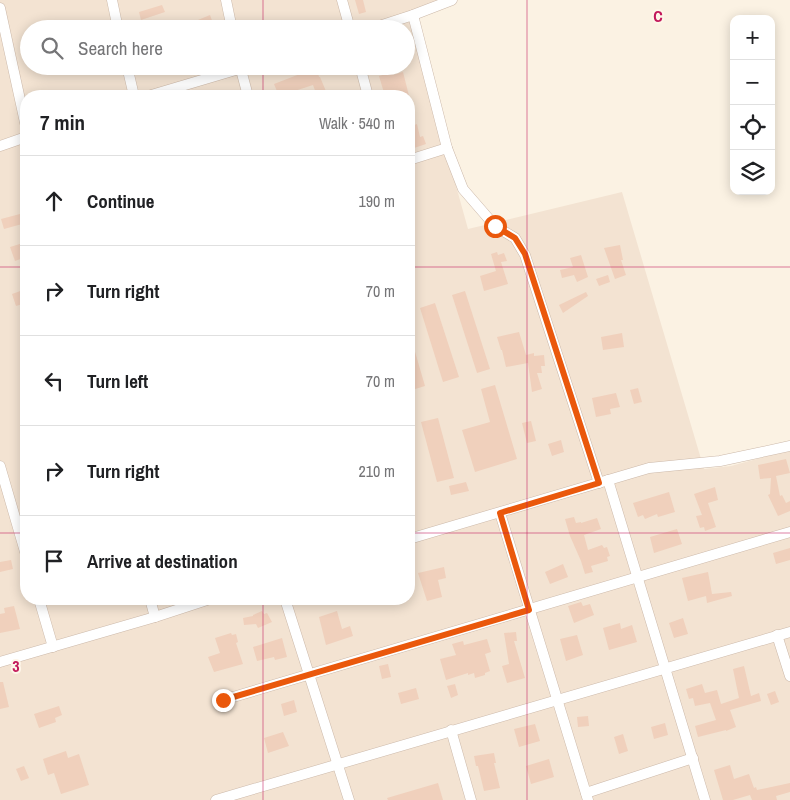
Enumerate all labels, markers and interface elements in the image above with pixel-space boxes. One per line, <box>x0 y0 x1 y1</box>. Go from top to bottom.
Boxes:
text: C <box>653 5 663 27</box>
map controls <box>730 15 775 195</box>
button: + <box>730 15 775 60</box>
search box <box>20 20 415 75</box>
icon: search <box>38 34 66 62</box>
text: Search here <box>78 35 163 61</box>
button: − <box>730 60 775 105</box>
button: locate <box>730 105 775 150</box>
text: 7 min <box>40 108 85 137</box>
text: Walk · 540 m <box>319 112 395 134</box>
button: layers <box>730 150 775 195</box>
icon: ahead <box>40 187 68 215</box>
text: Continue <box>87 188 155 214</box>
text: 190 m <box>359 190 395 212</box>
route start <box>484 215 507 238</box>
icon: right <box>40 277 68 305</box>
text: Turn right <box>87 278 159 304</box>
text: 70 m <box>366 280 395 302</box>
icon: left <box>40 367 68 395</box>
text: Turn left <box>87 368 148 394</box>
text: 70 m <box>366 370 395 392</box>
icon: right <box>40 457 68 485</box>
text: Turn right <box>87 458 159 484</box>
text: 210 m <box>359 460 395 482</box>
icon: arrive <box>40 547 68 575</box>
text: Arrive at destination <box>87 548 238 574</box>
text: 3 <box>12 655 20 677</box>
route end <box>212 689 235 712</box>

